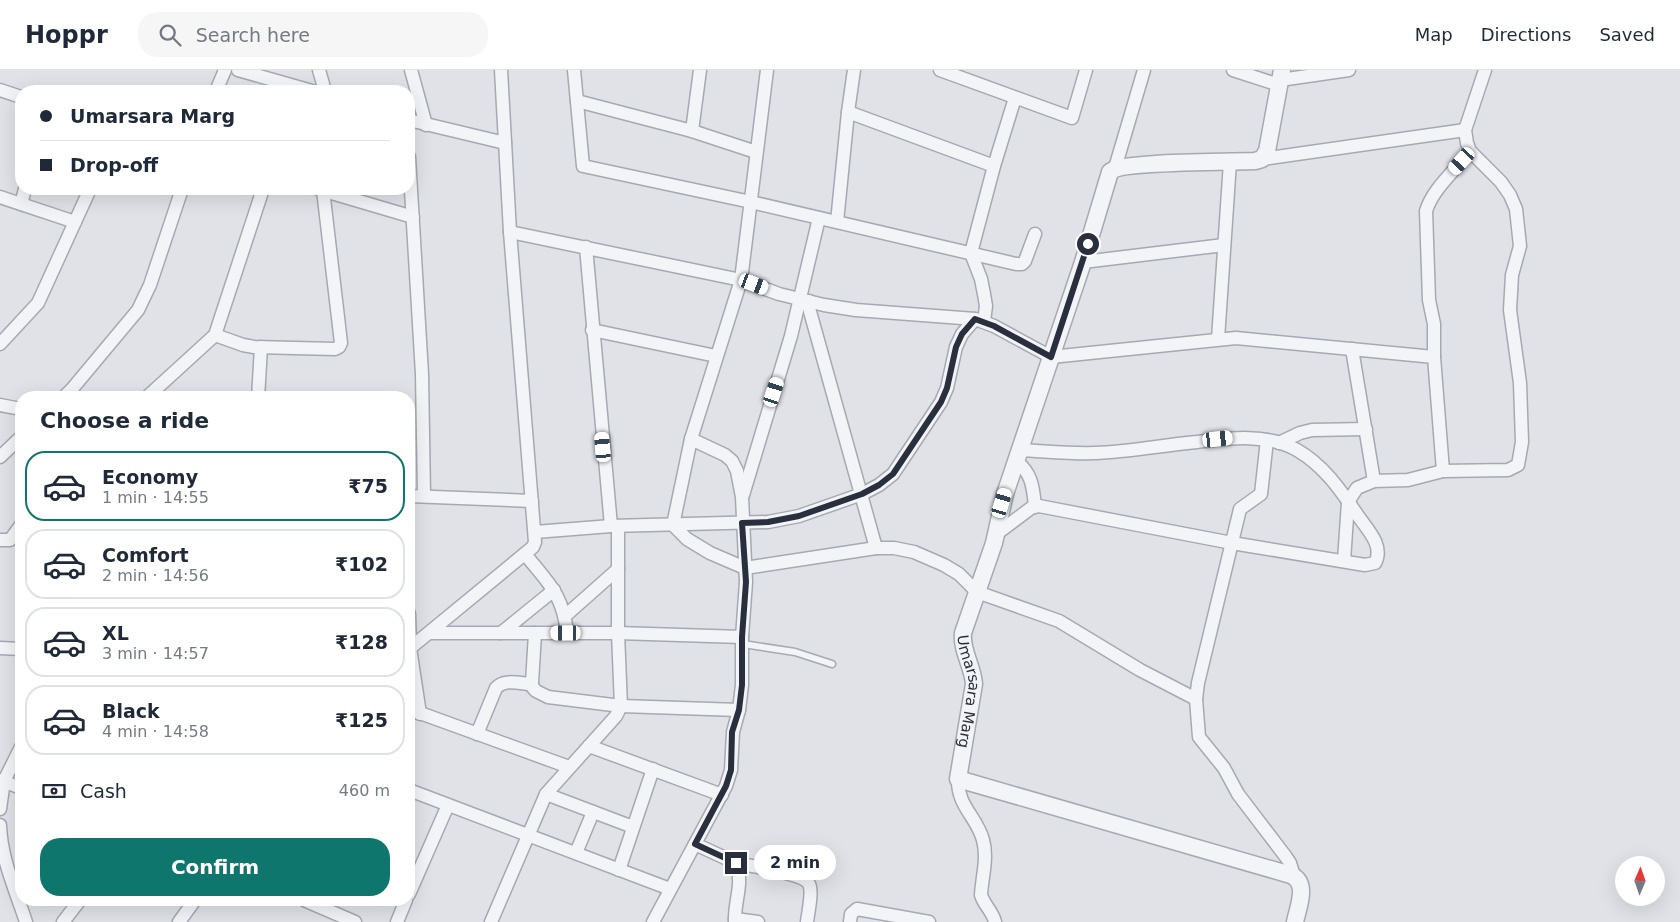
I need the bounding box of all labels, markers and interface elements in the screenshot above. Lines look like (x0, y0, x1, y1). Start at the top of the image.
search box (138, 12, 488, 57)
text: Hoppr (25, 21, 108, 49)
icon: search (156, 21, 184, 49)
text: Search here (196, 24, 310, 46)
text: Map (1415, 24, 1453, 45)
text: Directions (1481, 24, 1571, 45)
text: Saved (1599, 24, 1655, 45)
text: Umarsara Marg (70, 105, 235, 127)
car (1446, 145, 1477, 177)
text: Drop-off (70, 154, 158, 176)
route start (1077, 233, 1099, 255)
car (737, 272, 770, 296)
car (762, 375, 785, 409)
text: Choose a ride (40, 408, 209, 433)
car (1202, 430, 1233, 448)
car (594, 431, 611, 463)
icon: car (42, 464, 87, 509)
text: Economy (102, 466, 198, 488)
text: ₹75 (348, 475, 388, 497)
car (990, 486, 1013, 520)
text: 1 min · 14:55 (102, 488, 209, 507)
icon: car (42, 542, 87, 587)
text: Comfort (102, 544, 189, 566)
text: ₹102 (335, 553, 388, 575)
text: 2 min · 14:56 (102, 566, 209, 585)
icon: car (42, 620, 87, 665)
text: XL (102, 622, 129, 644)
car (551, 626, 581, 641)
text: ₹128 (335, 631, 388, 653)
street label: Umarsara Marg (953, 634, 983, 750)
text: 3 min · 14:57 (102, 644, 209, 663)
icon: car (42, 698, 87, 743)
text: Black (102, 700, 160, 722)
text: ₹125 (335, 709, 388, 731)
text: 4 min · 14:58 (102, 722, 209, 741)
icon: cash (40, 777, 68, 805)
text: Cash (80, 780, 127, 802)
text: 460 m (339, 781, 390, 800)
button: Confirm (40, 838, 390, 896)
callout: 2 min (754, 846, 836, 880)
route end (725, 852, 747, 874)
text: 2 min (770, 853, 820, 872)
north arrow (1615, 856, 1665, 906)
map controls (1615, 856, 1665, 906)

